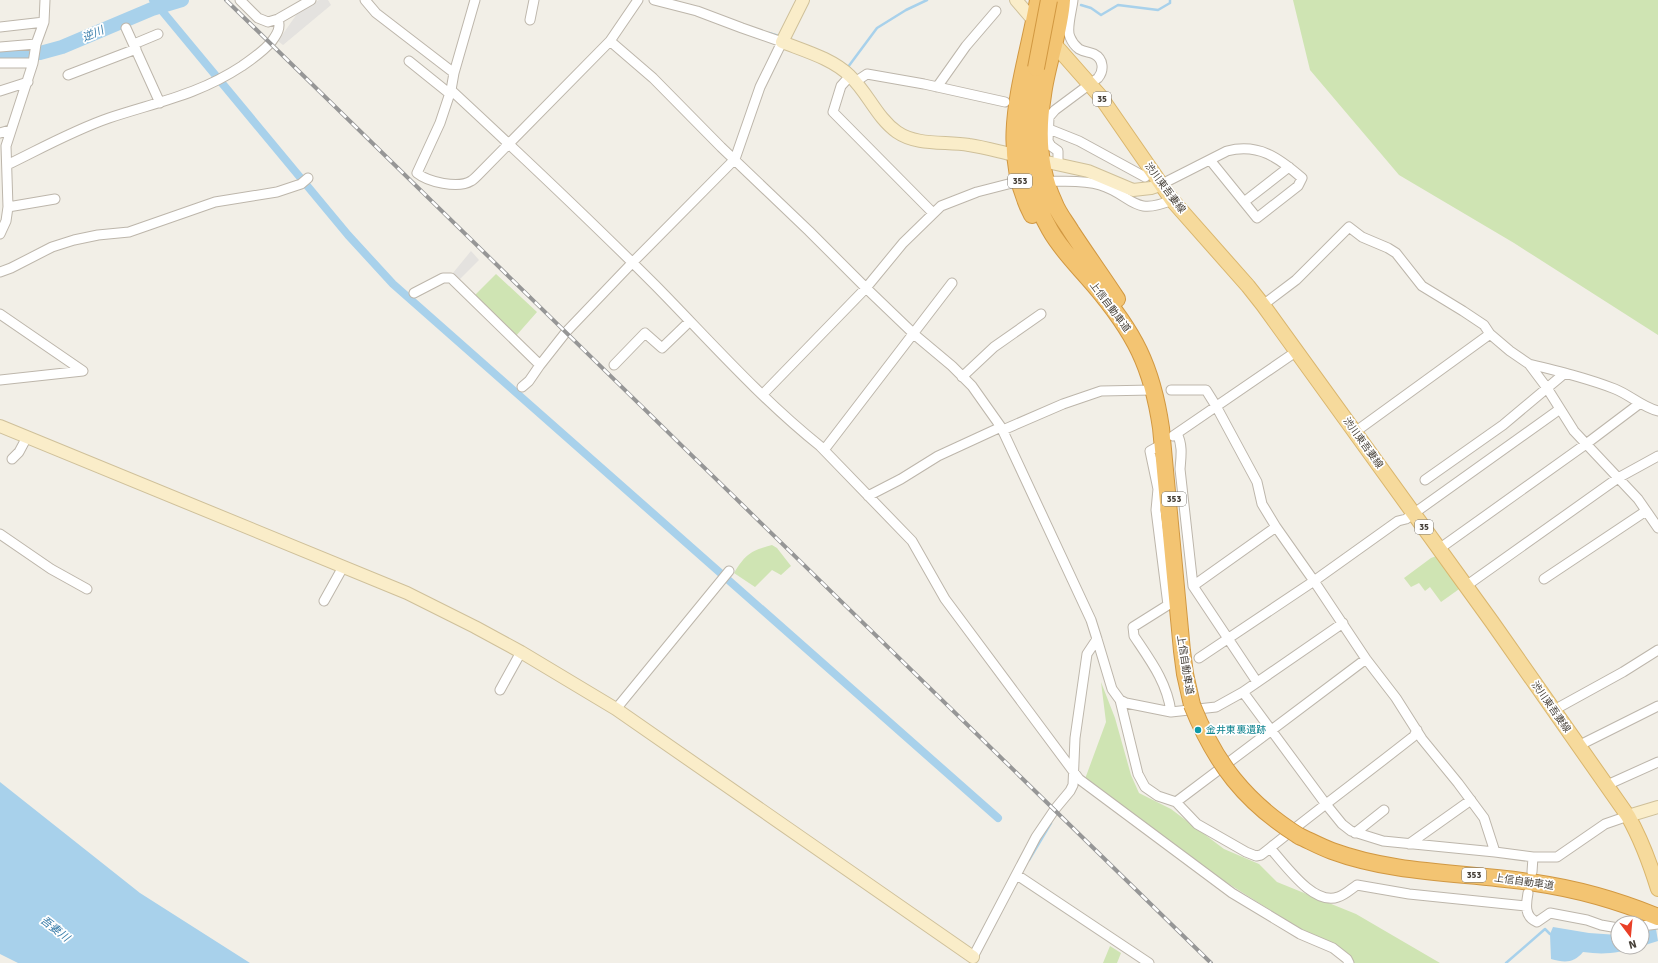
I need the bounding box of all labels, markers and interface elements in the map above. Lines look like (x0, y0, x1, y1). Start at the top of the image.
water label: 逆川 (80, 23, 107, 44)
road number: 35 (1093, 92, 1111, 106)
street label: 渋川東吾妻線 (1142, 160, 1188, 216)
road number: 353 (1008, 174, 1032, 188)
street label: 上信自動車道 (1087, 279, 1133, 335)
street label: 渋川東吾妻線 (1341, 415, 1385, 471)
road number: 353 (1162, 492, 1186, 506)
road number: 35 (1415, 520, 1433, 534)
street label: 上信自動車道 (1174, 634, 1196, 696)
street label: 渋川東吾妻線 (1529, 679, 1573, 735)
place label: 金井東裏遺跡 (1206, 724, 1266, 736)
marker: 金井東裏遺跡 (1193, 725, 1203, 735)
road number: 353 (1462, 868, 1486, 882)
street label: 上信自動車道 (1493, 872, 1555, 892)
water label: 吾妻川 (38, 914, 73, 945)
north arrow (1610, 915, 1650, 955)
text: N (1627, 937, 1638, 951)

